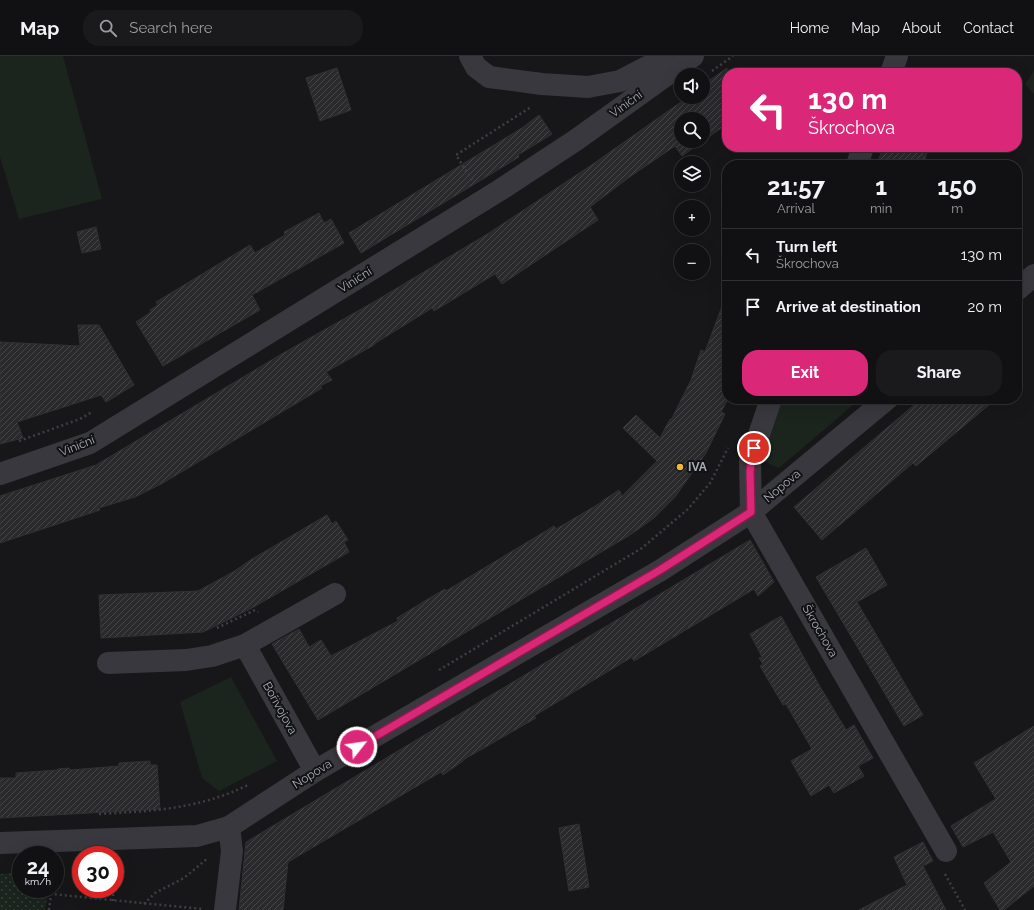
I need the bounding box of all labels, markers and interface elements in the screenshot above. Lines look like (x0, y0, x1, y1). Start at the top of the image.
search box (83, 10, 363, 46)
text: Map (20, 17, 59, 39)
icon: search (97, 17, 119, 39)
text: Search here (129, 19, 213, 37)
text: Home (790, 20, 829, 36)
text: Map (851, 20, 880, 36)
text: About (902, 20, 941, 36)
text: Contact (963, 20, 1014, 36)
map controls (674, 68, 710, 280)
button: sound (674, 68, 710, 104)
text: 130 m (808, 83, 887, 116)
icon: left (742, 84, 794, 136)
street label: Viniční (607, 87, 645, 120)
button: search (674, 112, 710, 148)
text: Škrochova (808, 117, 895, 138)
button: layers (674, 156, 710, 192)
text: 21:57 (767, 172, 825, 201)
text: 1 (875, 172, 887, 201)
text: 150 (937, 172, 977, 201)
button: + (674, 200, 710, 236)
text: Arrival (777, 201, 815, 216)
text: min (870, 201, 892, 216)
text: m (951, 201, 963, 216)
text: Turn left (776, 238, 837, 256)
button: − (674, 244, 710, 280)
icon: left (742, 244, 764, 266)
text: 130 m (961, 246, 1002, 264)
text: Škrochova (776, 256, 839, 271)
street label: Viniční (336, 264, 375, 296)
icon: arrive (742, 296, 764, 318)
text: Arrive at destination (776, 298, 921, 316)
text: 20 m (967, 298, 1002, 316)
button: Exit (742, 350, 868, 396)
button: Share (876, 350, 1002, 396)
pin (737, 431, 771, 465)
street label: Viniční (57, 433, 97, 459)
icon: arrive (743, 437, 765, 459)
place label: IVA (688, 460, 708, 474)
marker: IVA (675, 462, 685, 472)
street label: Nopova (761, 467, 803, 505)
street label: Škrochova (799, 602, 841, 660)
street label: Bořivojova (260, 679, 300, 737)
position arrow (336, 726, 378, 768)
street label: Nopova (290, 757, 334, 791)
speed limit sign: 30 (72, 846, 124, 898)
text: 24 (27, 855, 49, 879)
text: km/h (25, 876, 51, 887)

